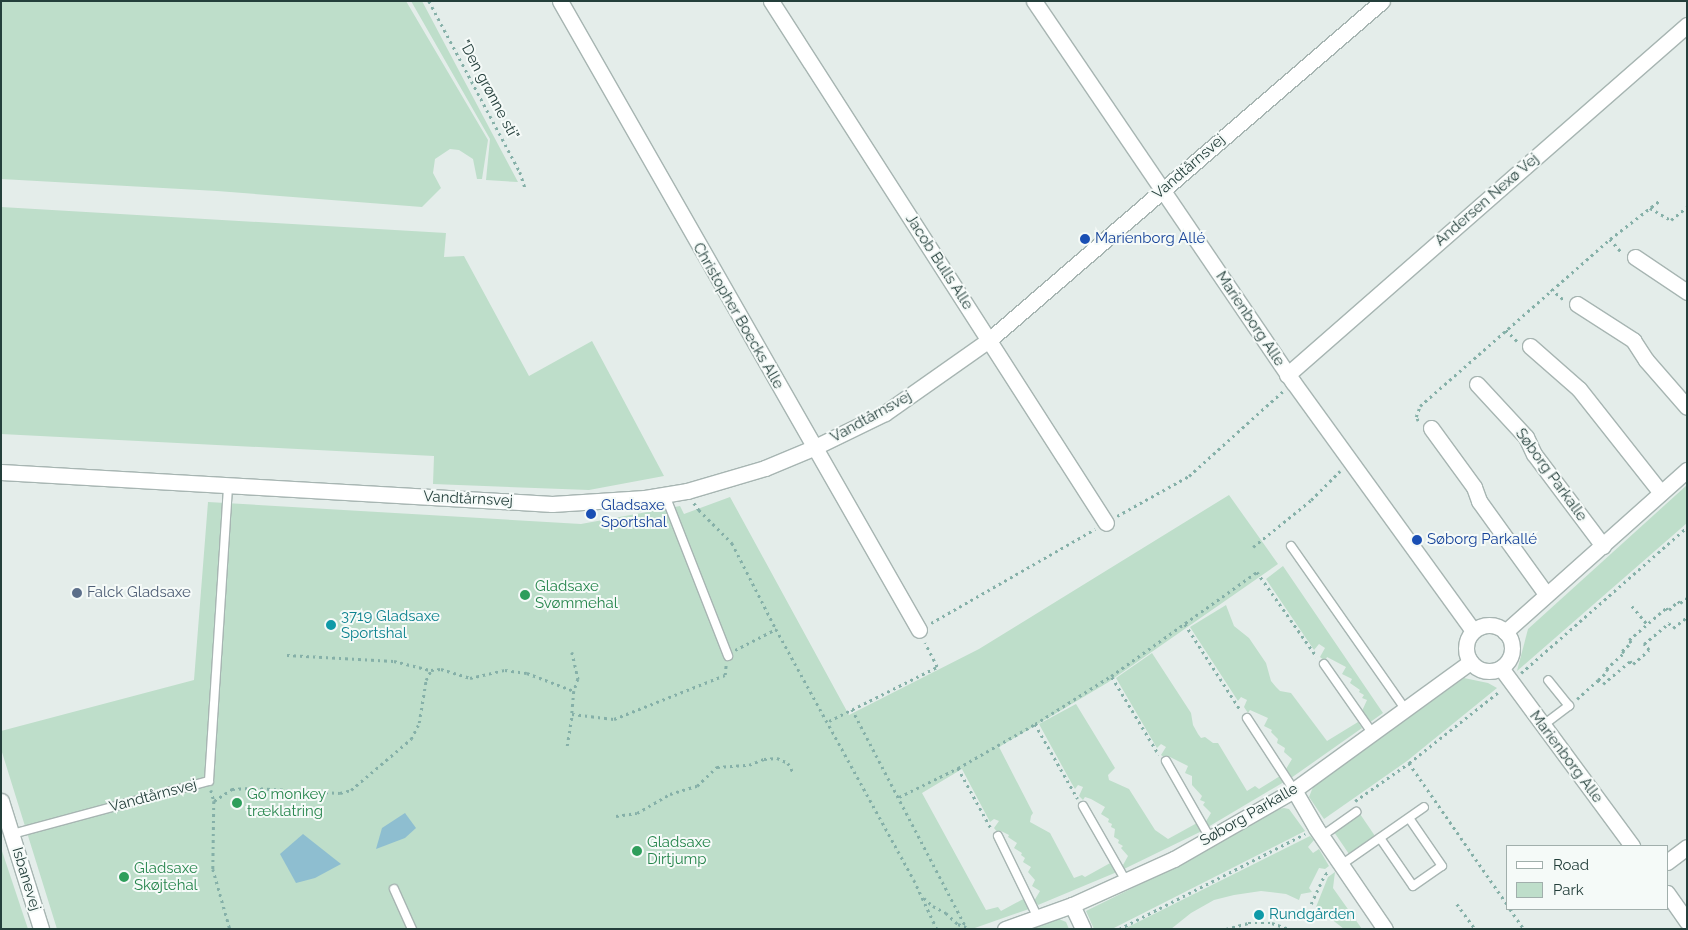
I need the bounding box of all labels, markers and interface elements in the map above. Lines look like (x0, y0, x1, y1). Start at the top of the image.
street label: "Den grønne sti" (455, 37, 523, 143)
street label: Vandtårnsvej (1149, 131, 1229, 203)
street label: Andersen Nexø Vej (1431, 150, 1543, 250)
street label: Jacob Bulls Alle (901, 211, 977, 313)
place label: Marienborg Allé (1095, 230, 1206, 248)
marker: Marienborg Allé (1079, 233, 1091, 245)
street label: Christopher Boecks Alle (689, 239, 787, 393)
street label: Marienborg Alle (1212, 268, 1288, 370)
street label: Vandtårnsvej (827, 387, 915, 447)
street label: Søborg Parkalle (1511, 425, 1591, 525)
street label: Vandtårnsvej (423, 488, 513, 510)
place label: Gladsaxe Sportshal (601, 496, 667, 531)
marker: Gladsaxe Sportshal (585, 508, 597, 520)
place label: Søborg Parkallé (1427, 531, 1537, 549)
marker: Søborg Parkallé (1411, 534, 1423, 546)
place label: Gladsaxe Svømmehal (535, 577, 618, 612)
place label: Falck Gladsaxe (87, 584, 191, 602)
marker: Falck Gladsaxe (71, 587, 83, 599)
marker: Gladsaxe Svømmehal (519, 589, 531, 601)
place label: 3719 Gladsaxe Sportshal (341, 607, 440, 642)
marker: 3719 Gladsaxe Sportshal (325, 619, 337, 631)
street label: Marienborg Alle (1525, 707, 1607, 807)
street label: Vandtårnsvej (107, 776, 199, 816)
street label: Søborg Parkalle (1197, 780, 1301, 850)
place label: Go monkey træklatring (247, 785, 326, 820)
marker: Go monkey træklatring (231, 797, 243, 809)
place label: Gladsaxe Dirtjump (647, 833, 711, 868)
street label: Isbanevej (8, 845, 44, 913)
marker: Gladsaxe Dirtjump (631, 845, 643, 857)
legend (1506, 845, 1668, 910)
text: Road (1553, 856, 1589, 874)
place label: Gladsaxe Skøjtehal (134, 859, 198, 894)
marker: Gladsaxe Skøjtehal (118, 871, 130, 883)
text: Park (1553, 881, 1584, 899)
place label: Rundgården (1269, 906, 1355, 924)
marker: Rundgården (1253, 909, 1265, 921)

